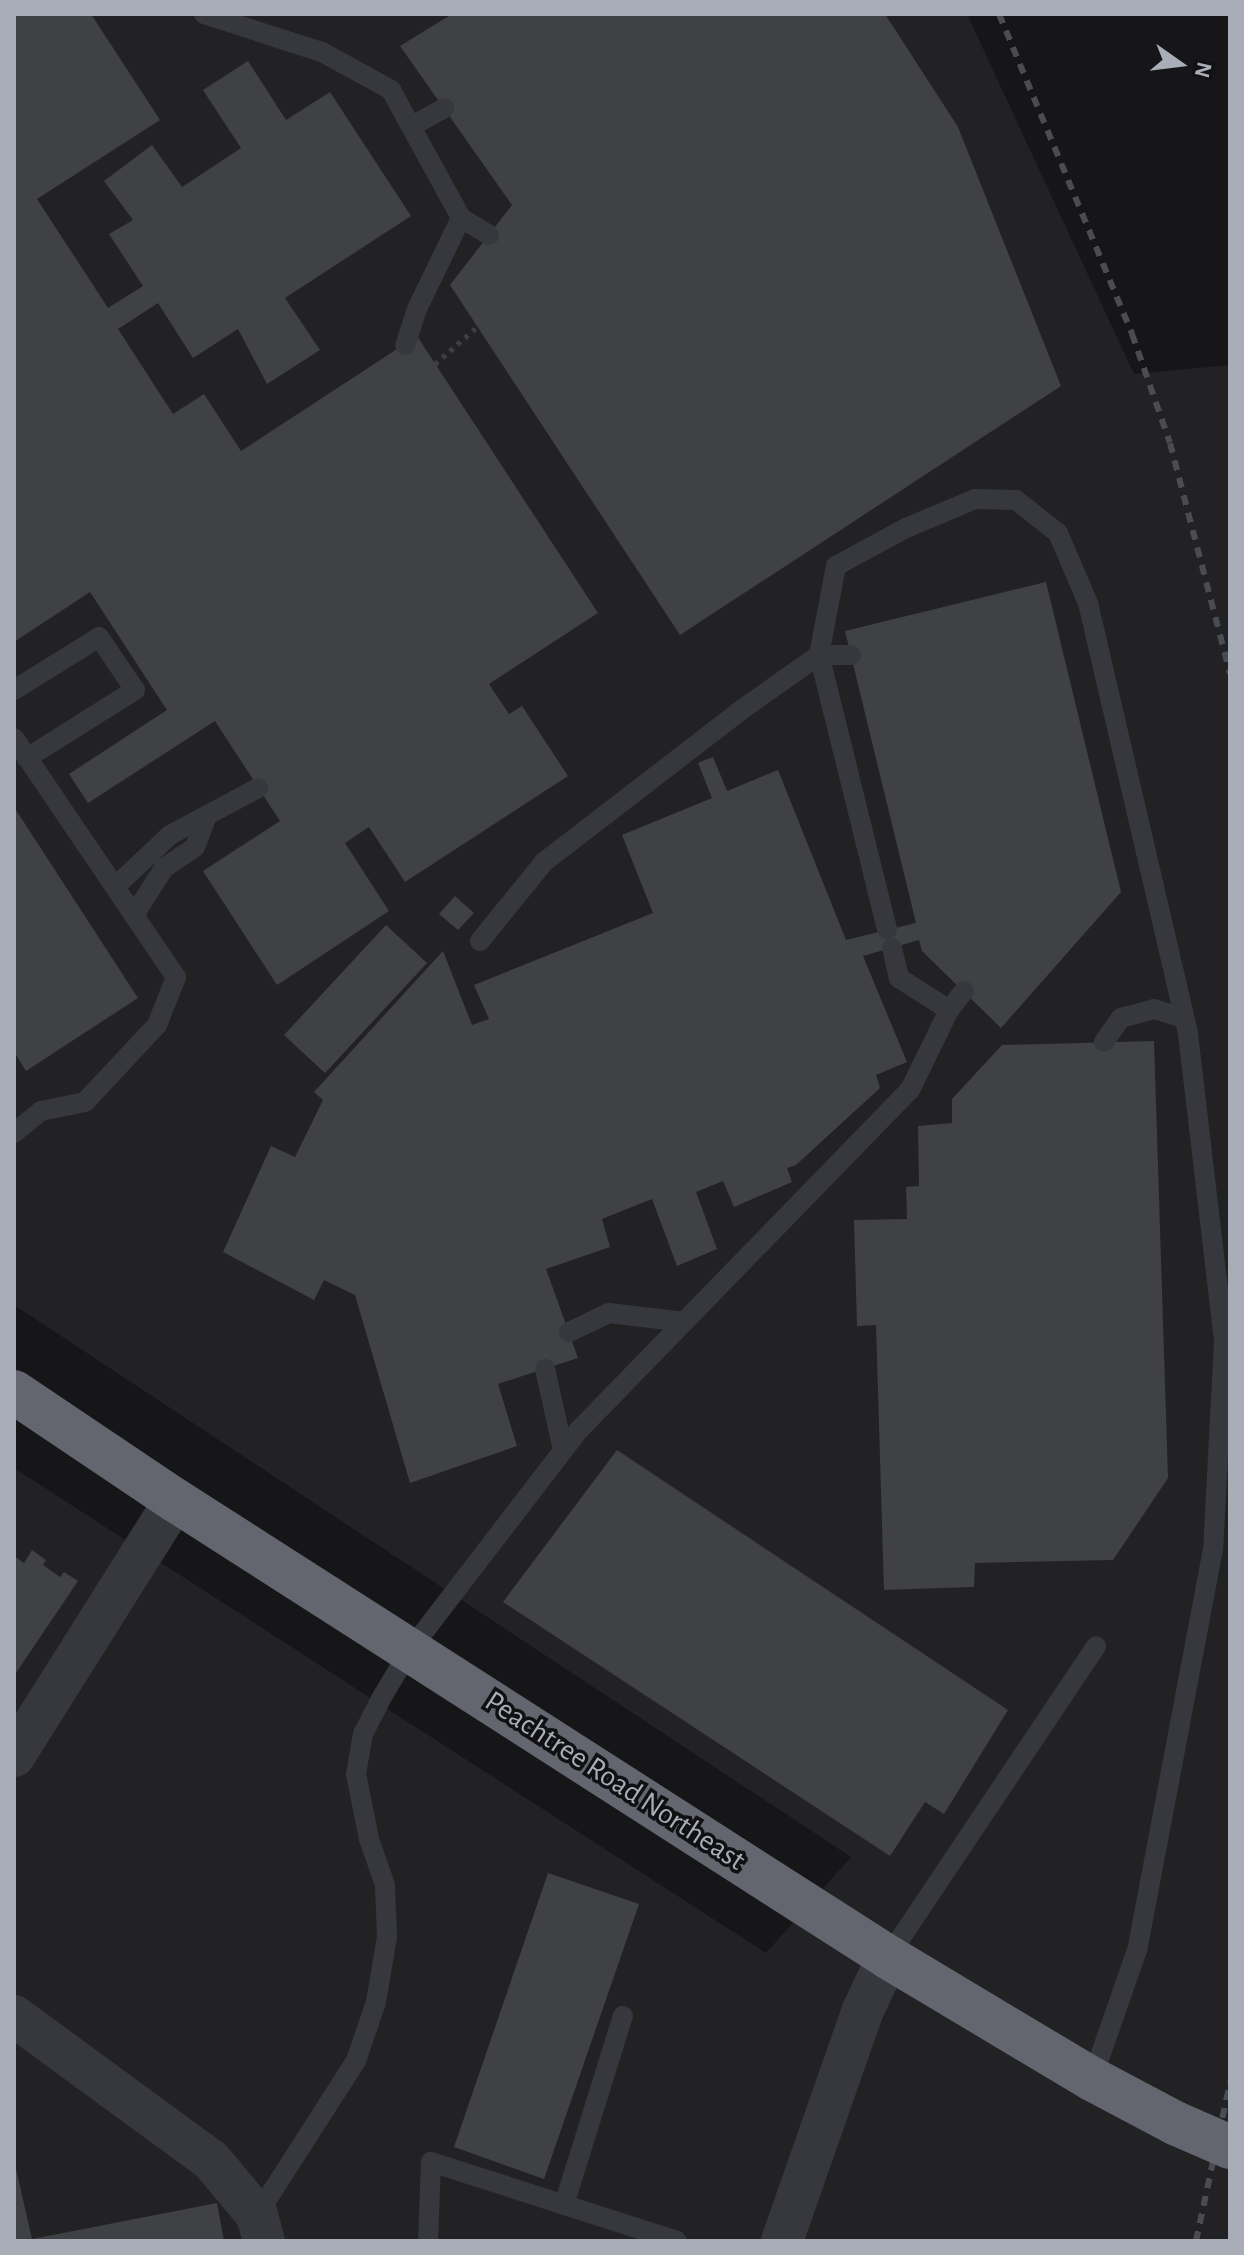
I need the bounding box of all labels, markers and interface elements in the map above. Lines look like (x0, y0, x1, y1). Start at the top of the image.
north arrow (1140, 24, 1220, 104)
text: N (1191, 60, 1216, 80)
street label: Peachtree Road Northeast (478, 1683, 752, 1879)

